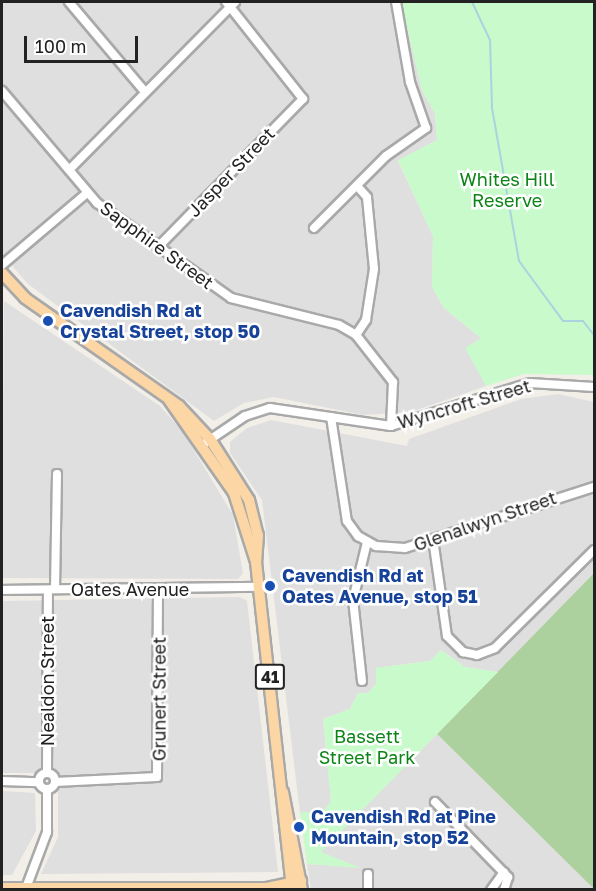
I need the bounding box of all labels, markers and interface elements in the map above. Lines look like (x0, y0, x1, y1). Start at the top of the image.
scale bar (27, 24, 141, 62)
text: 100 m (35, 35, 86, 57)
street label: Jasper Street (183, 123, 279, 221)
park label: Whites Hill Reserve (460, 169, 554, 212)
street label: Sapphire Street (96, 197, 218, 293)
place label: Cavendish Rd at Crystal Street, stop 50 (60, 300, 260, 342)
marker: Cavendish Rd at Crystal Street, stop 50 (41, 314, 55, 328)
street label: Wyncroft Street (395, 375, 533, 433)
street label: Glenalwyn Street (411, 486, 559, 556)
place label: Cavendish Rd at Oates Avenue, stop 51 (282, 565, 478, 608)
street label: Oates Avenue (71, 578, 189, 600)
marker: Cavendish Rd at Oates Avenue, stop 51 (263, 579, 277, 593)
street label: Nealdon Street (36, 616, 58, 746)
street label: Grunert Street (148, 637, 170, 761)
road number: 41 (254, 664, 286, 690)
park label: Bassett Street Park (319, 726, 415, 768)
place label: Cavendish Rd at Pine Mountain, stop 52 (311, 806, 496, 848)
marker: Cavendish Rd at Pine Mountain, stop 52 (292, 820, 306, 834)

